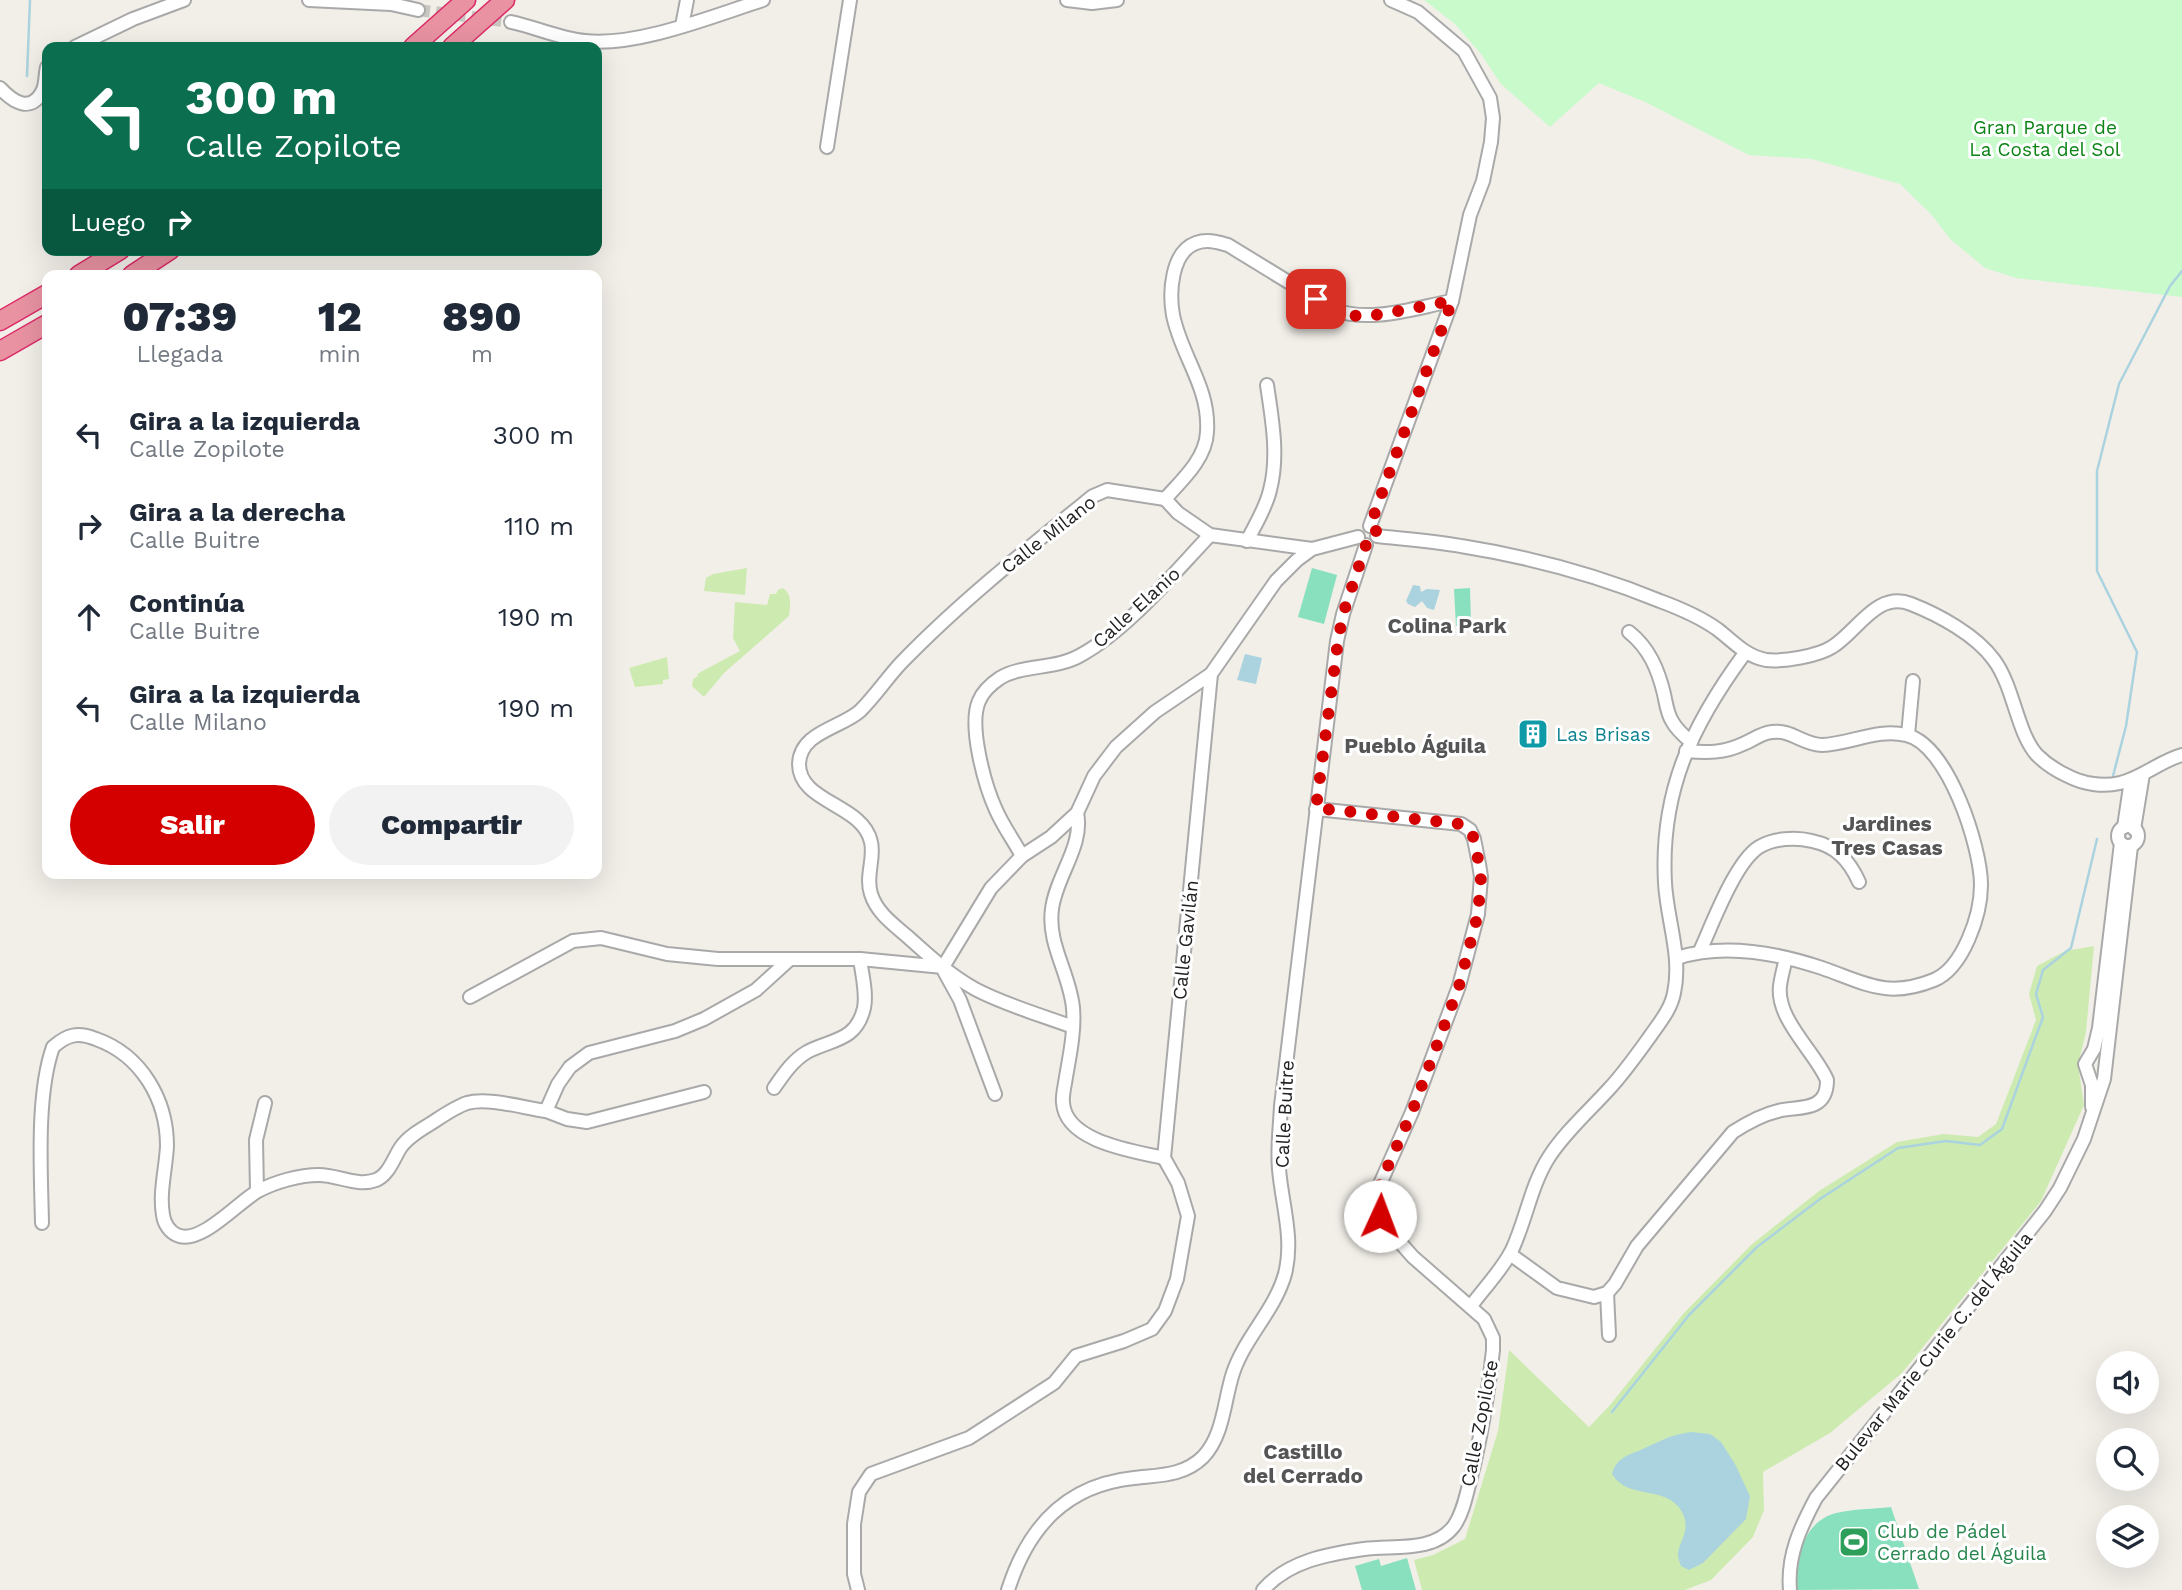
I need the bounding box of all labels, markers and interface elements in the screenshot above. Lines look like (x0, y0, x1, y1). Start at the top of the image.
text: 300 m (185, 68, 337, 126)
icon: left (70, 70, 161, 161)
park label: Gran Parque de La Costa del Sol (1969, 116, 2121, 161)
text: Calle Zopilote (185, 127, 402, 165)
icon: right (160, 203, 198, 241)
text: Luego (70, 207, 146, 237)
pin (1286, 269, 1346, 329)
icon: arrive (1297, 280, 1335, 318)
text: 07:39 (122, 292, 237, 341)
text: 12 (318, 292, 362, 341)
text: 890 (442, 292, 522, 341)
text: Llegada (136, 341, 223, 368)
text: min (319, 341, 361, 368)
text: m (471, 341, 493, 368)
text: Gira a la izquierda (129, 406, 360, 436)
icon: left (70, 416, 108, 454)
text: 300 m (493, 420, 574, 450)
text: Calle Zopilote (129, 436, 285, 463)
street label: Calle Milano (996, 490, 1100, 579)
text: Gira a la derecha (129, 497, 345, 527)
icon: right (70, 507, 108, 545)
text: 110 m (504, 511, 574, 541)
text: Calle Buitre (129, 527, 260, 554)
street label: Calle Elanio (1088, 562, 1185, 653)
text: Continúa (129, 588, 245, 618)
icon: ahead (70, 598, 108, 636)
text: 190 m (498, 602, 574, 632)
district label: Colina Park (1387, 613, 1507, 638)
text: Calle Buitre (129, 618, 260, 645)
text: Gira a la izquierda (129, 679, 360, 709)
icon: left (70, 689, 108, 727)
text: 190 m (498, 693, 574, 723)
text: Calle Milano (129, 709, 267, 736)
building icon: Las Brisas (1516, 717, 1550, 751)
place label: Las Brisas (1556, 723, 1651, 746)
district label: Pueblo Águila (1344, 733, 1487, 758)
button: Salir (70, 785, 315, 865)
button: Compartir (329, 785, 574, 865)
district label: Jardines Tres Casas (1831, 811, 1943, 860)
street label: Calle Gavilán (1168, 879, 1203, 1001)
street label: Calle Buitre (1270, 1059, 1299, 1169)
position arrow (1343, 1179, 1417, 1253)
street label: Bulevar Marie Curie C. del Águila (1830, 1227, 2037, 1476)
map controls (2096, 1351, 2159, 1568)
button: sound (2096, 1351, 2159, 1414)
street label: Calle Zopilote (1456, 1358, 1503, 1488)
button: search (2096, 1428, 2159, 1491)
district label: Castillo del Cerrado (1243, 1439, 1363, 1488)
button: layers (2096, 1505, 2159, 1568)
place label: Club de Pádel Cerrado del Águila (1877, 1520, 2047, 1565)
sports icon: Club de Pádel Cerrado del Águila (1837, 1525, 1871, 1559)

